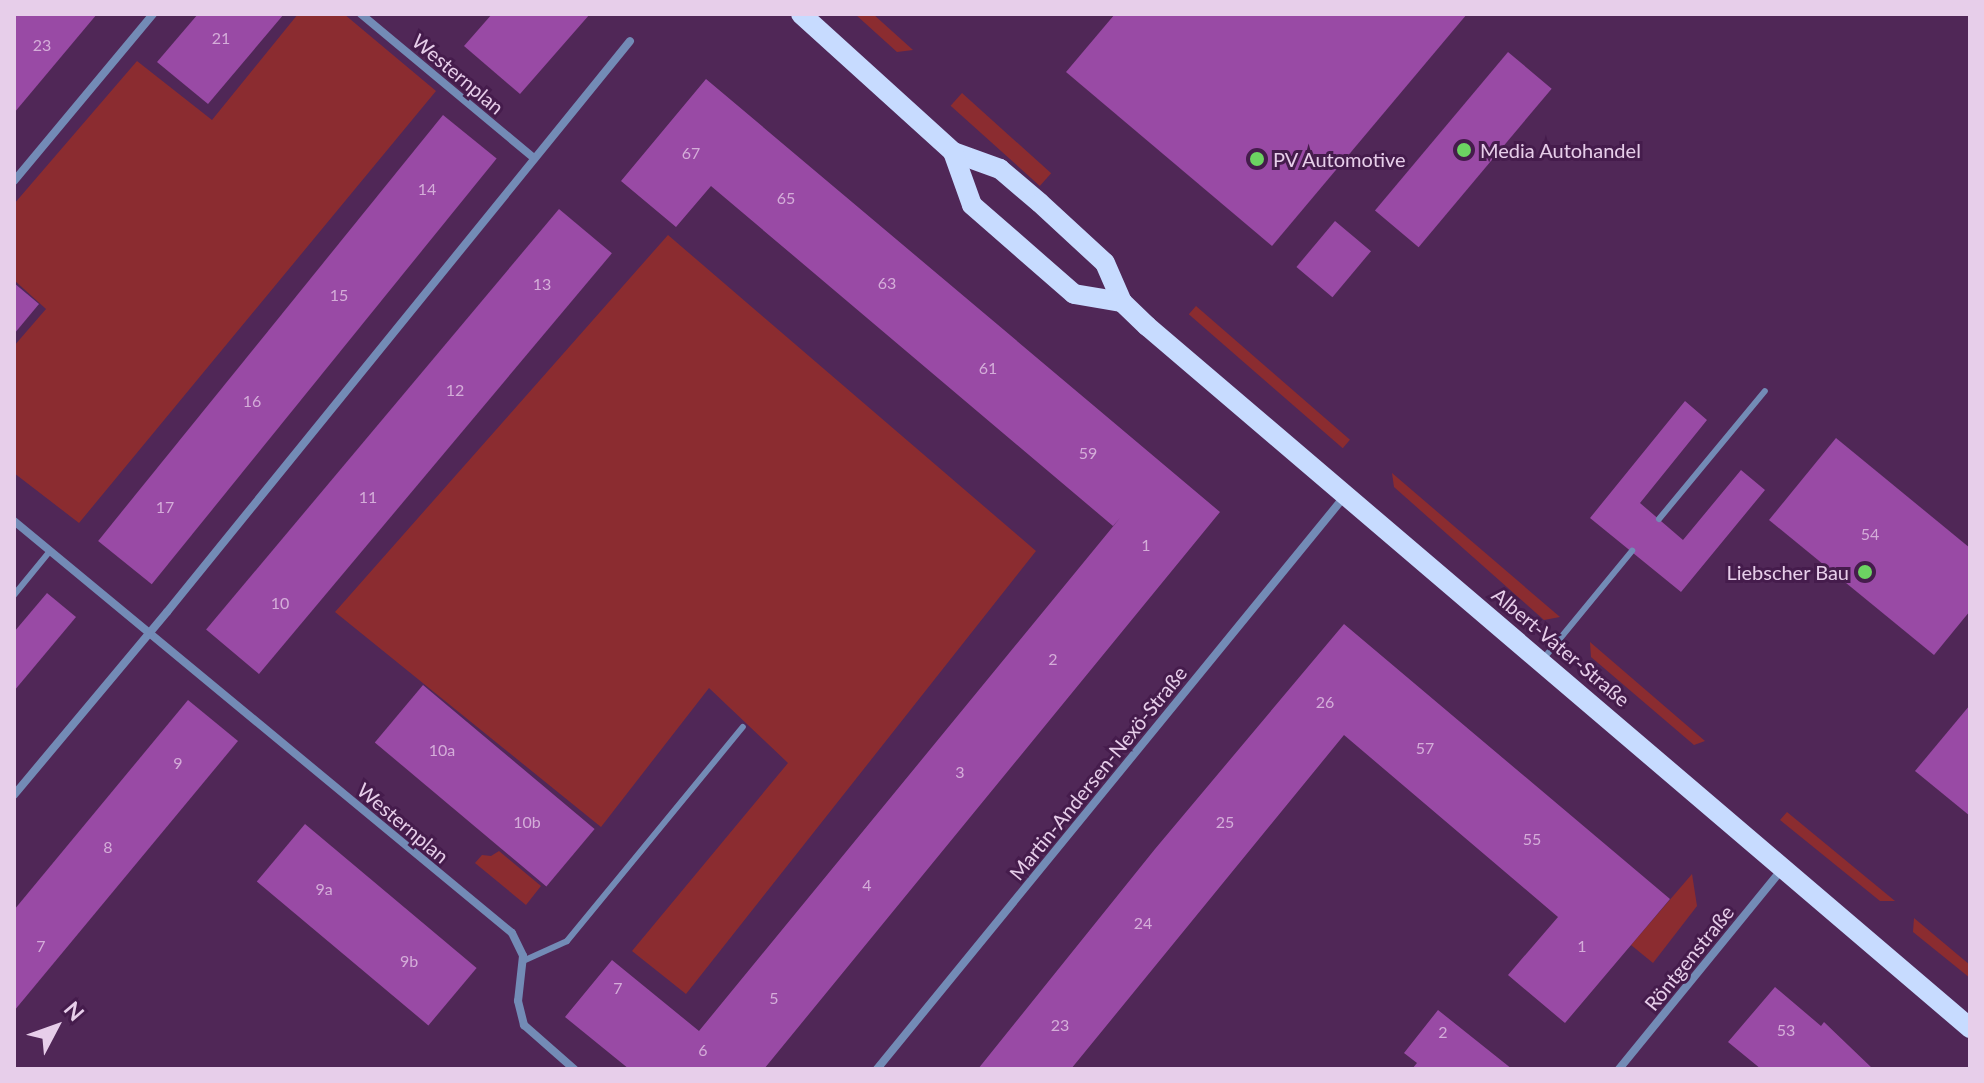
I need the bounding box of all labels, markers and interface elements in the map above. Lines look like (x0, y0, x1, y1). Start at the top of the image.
house number: 21 (212, 28, 230, 48)
street label: Westernplan (407, 29, 509, 119)
house number: 23 (33, 35, 51, 55)
place label: Media Autohandel (1480, 138, 1642, 162)
marker: Media Autohandel (1455, 141, 1473, 159)
house number: 67 (682, 143, 700, 163)
place label: PV Automotive (1273, 147, 1407, 171)
marker: PV Automotive (1248, 150, 1266, 168)
house number: 14 (418, 179, 436, 199)
house number: 65 (777, 188, 795, 208)
house number: 63 (878, 273, 896, 293)
house number: 13 (533, 274, 551, 294)
house number: 15 (330, 285, 348, 305)
house number: 61 (979, 358, 997, 378)
house number: 12 (446, 380, 464, 400)
house number: 16 (243, 391, 261, 411)
house number: 59 (1079, 443, 1097, 463)
house number: 11 (359, 487, 377, 507)
house number: 17 (156, 497, 174, 517)
house number: 54 (1861, 524, 1879, 544)
house number: 1 (1141, 535, 1151, 555)
place label: Liebscher Bau (1726, 560, 1849, 584)
marker: Liebscher Bau (1856, 563, 1874, 581)
street label: Albert-Vater-Straße (1487, 583, 1635, 711)
house number: 10 (271, 593, 289, 613)
house number: 2 (1048, 649, 1058, 669)
street label: Martin-Andersen-Nexö-Straße (1004, 661, 1192, 885)
house number: 26 (1316, 692, 1334, 712)
house number: 57 (1416, 738, 1434, 758)
house number: 10a (429, 740, 455, 760)
house number: 9 (173, 753, 183, 773)
house number: 3 (955, 762, 965, 782)
street label: Westernplan (352, 778, 454, 868)
house number: 10b (513, 812, 541, 832)
house number: 25 (1216, 812, 1234, 832)
house number: 55 (1523, 829, 1541, 849)
house number: 8 (103, 837, 113, 857)
house number: 4 (862, 875, 872, 895)
house number: 9a (315, 879, 333, 899)
street label: Röntgenstraße (1639, 901, 1739, 1015)
house number: 24 (1134, 913, 1152, 933)
house number: 7 (36, 936, 46, 956)
house number: 1 (1577, 936, 1587, 956)
house number: 9b (400, 951, 418, 971)
house number: 7 (613, 978, 623, 998)
north arrow (16, 987, 96, 1067)
house number: 5 (769, 988, 779, 1008)
text: N (59, 996, 90, 1026)
house number: 23 (1051, 1015, 1069, 1035)
house number: 53 (1777, 1020, 1795, 1040)
house number: 2 (1438, 1022, 1448, 1042)
house number: 6 (698, 1040, 708, 1060)

